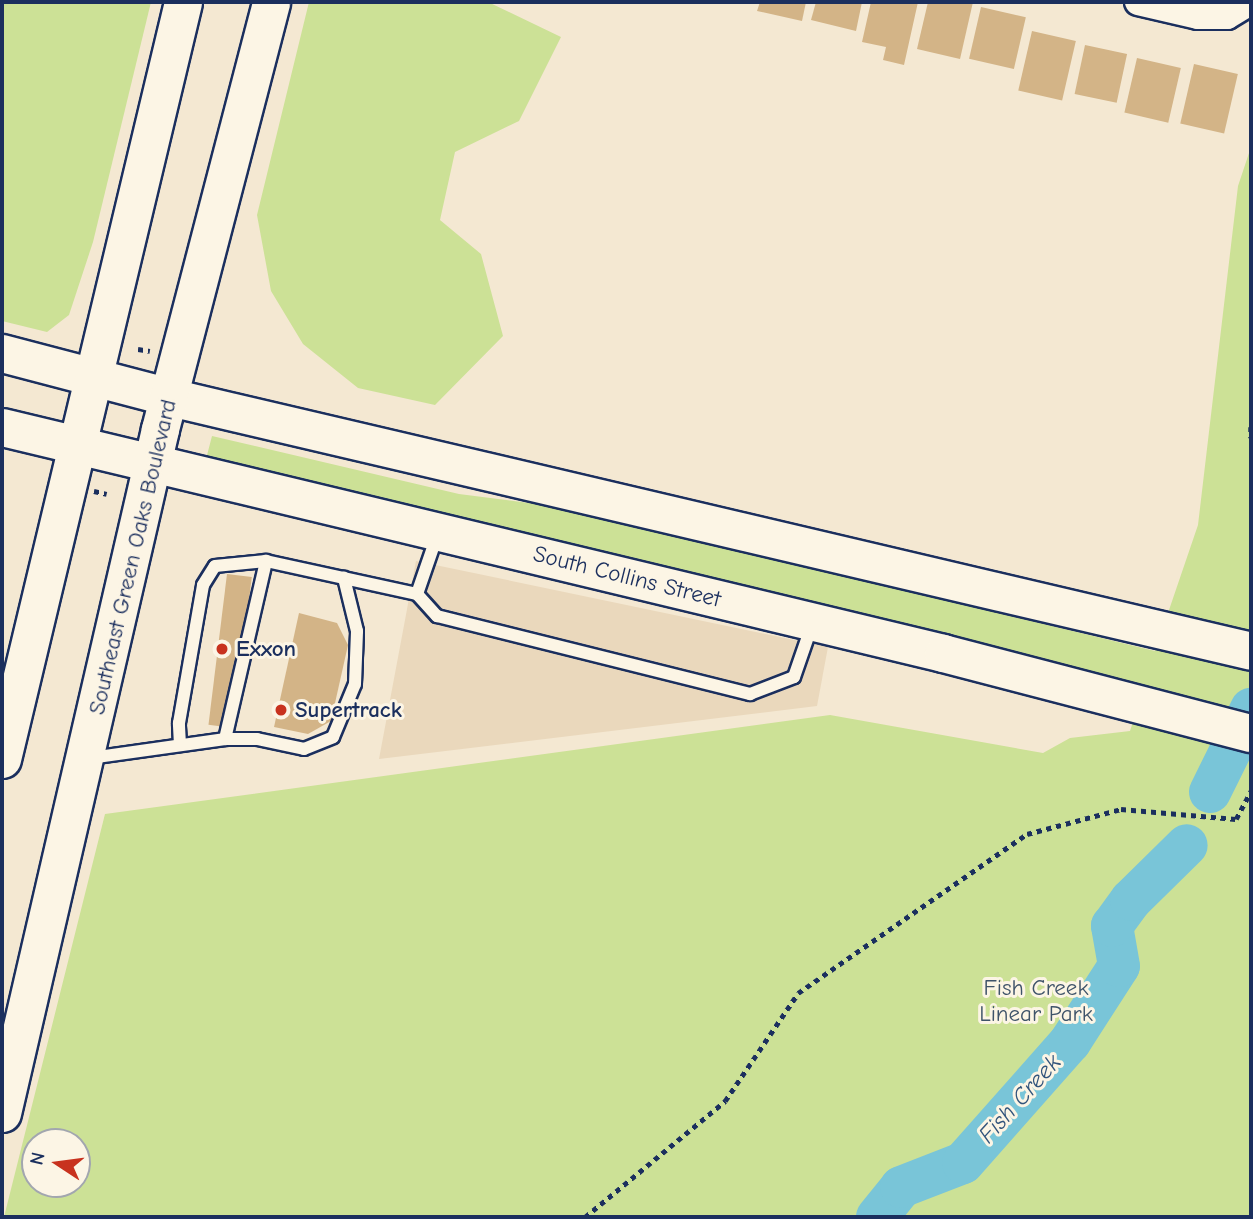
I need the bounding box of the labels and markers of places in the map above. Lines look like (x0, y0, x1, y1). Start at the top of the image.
place label: Exxon (236, 635, 296, 663)
marker: Exxon (214, 641, 230, 657)
place label: Supertrack (295, 696, 402, 724)
marker: Supertrack (273, 702, 289, 718)

